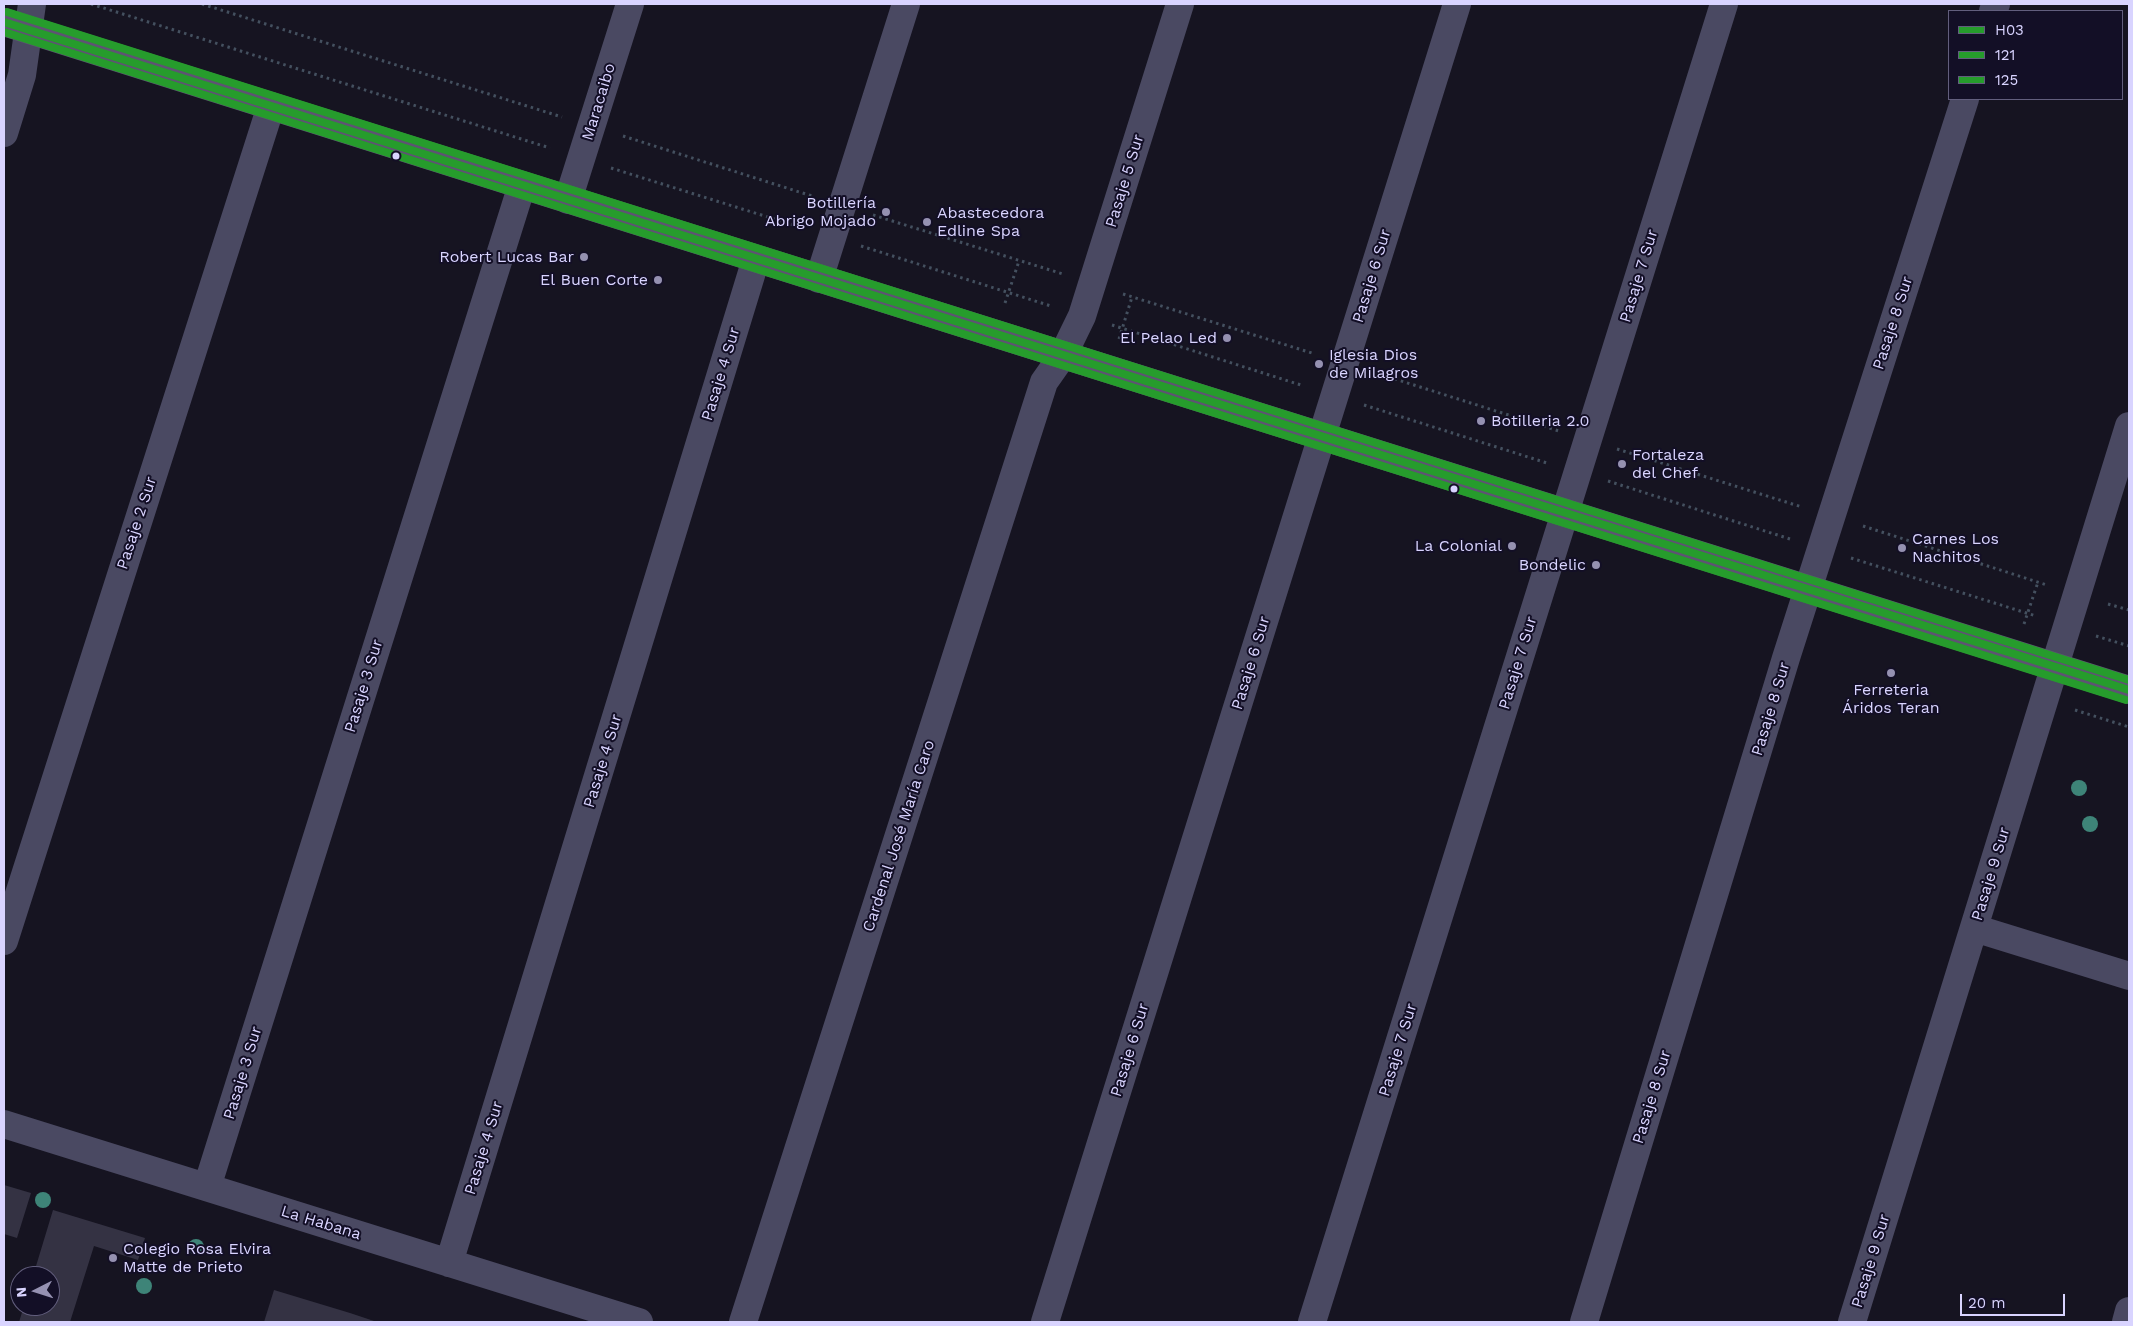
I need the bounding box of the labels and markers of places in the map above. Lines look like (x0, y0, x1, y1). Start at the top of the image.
unlabelled marker (391, 151, 401, 161)
place label: Botillería Abrigo Mojado (765, 193, 876, 231)
place label: Abastecedora Edline Spa (937, 203, 1044, 241)
marker: Botillería Abrigo Mojado (880, 206, 892, 218)
marker: Abastecedora Edline Spa (921, 216, 933, 228)
place label: Robert Lucas Bar (439, 247, 574, 267)
marker: Robert Lucas Bar (578, 251, 590, 263)
place label: El Buen Corte (540, 270, 648, 290)
marker: El Buen Corte (652, 274, 664, 286)
place label: El Pelao Led (1120, 328, 1217, 348)
marker: El Pelao Led (1221, 332, 1233, 344)
place label: Iglesia Dios de Milagros (1329, 345, 1418, 383)
marker: Iglesia Dios de Milagros (1313, 358, 1325, 370)
place label: Botilleria 2.0 (1491, 411, 1589, 431)
marker: Botilleria 2.0 (1475, 415, 1487, 427)
place label: Fortaleza del Chef (1632, 445, 1704, 483)
marker: Fortaleza del Chef (1616, 458, 1628, 470)
unlabelled marker (1449, 484, 1459, 494)
place label: Carnes Los Nachitos (1912, 529, 1999, 567)
place label: La Colonial (1415, 536, 1502, 556)
marker: La Colonial (1506, 540, 1518, 552)
marker: Carnes Los Nachitos (1896, 542, 1908, 554)
place label: Bondelic (1519, 555, 1586, 575)
marker: Bondelic (1590, 559, 1602, 571)
marker: Ferreteria Áridos Teran (1885, 667, 1897, 679)
place label: Ferreteria Áridos Teran (1842, 680, 1940, 718)
place label: Colegio Rosa Elvira Matte de Prieto (123, 1239, 271, 1277)
marker: Colegio Rosa Elvira Matte de Prieto (107, 1252, 119, 1264)

